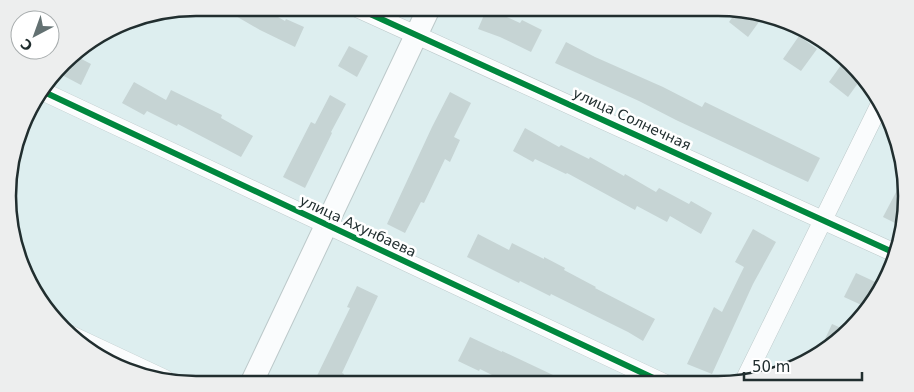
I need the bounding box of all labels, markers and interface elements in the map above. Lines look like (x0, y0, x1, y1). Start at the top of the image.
north arrow (10, 10, 60, 60)
text: С (17, 35, 36, 54)
street label: улица Солнечная (570, 85, 694, 153)
street label: улица Ахунбаева (297, 192, 419, 260)
scale bar (744, 350, 862, 382)
text: 50 m (752, 358, 790, 376)

